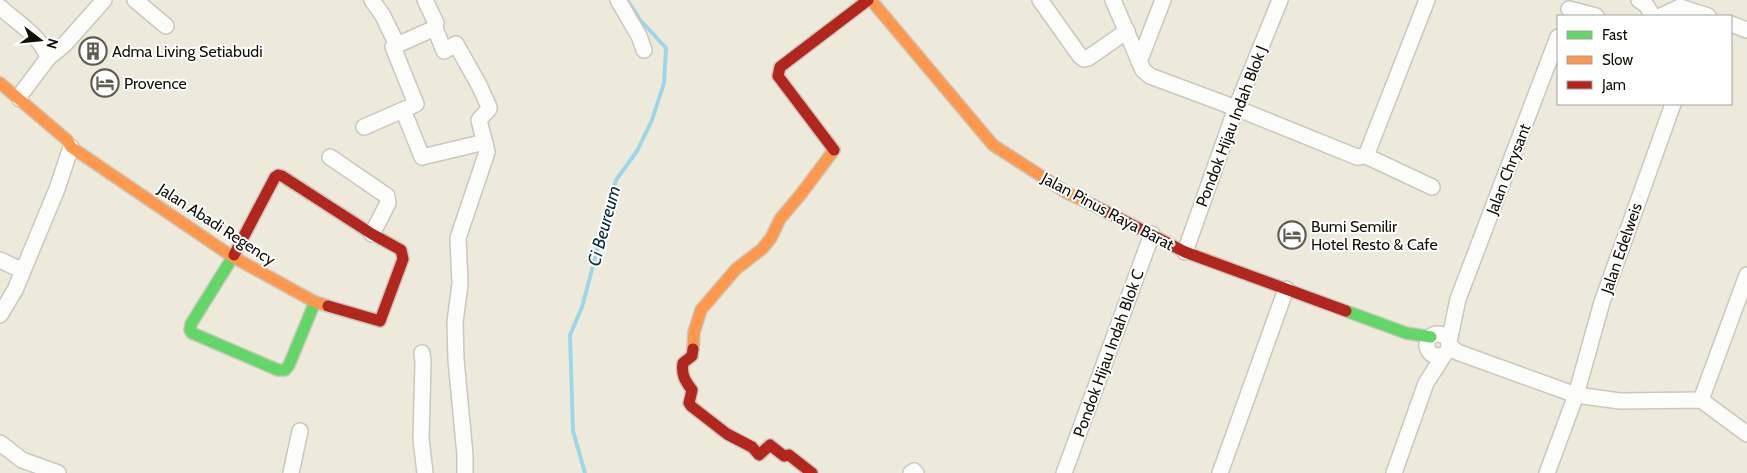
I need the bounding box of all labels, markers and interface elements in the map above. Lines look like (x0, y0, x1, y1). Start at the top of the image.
north arrow (15, 15, 65, 65)
legend (1557, 15, 1732, 105)
text: Fast (1602, 26, 1627, 44)
text: N (42, 36, 63, 51)
building icon: Adma Living Setiabudi (78, 36, 108, 66)
place label: Adma Living Setiabudi (112, 42, 263, 61)
street label: Pondok Hijau Indah Blok J (1192, 43, 1271, 210)
text: Slow (1602, 51, 1633, 69)
hotel icon: Provence (90, 68, 120, 98)
place label: Provence (124, 74, 187, 93)
text: Jam (1601, 76, 1626, 94)
street label: Jalan Chrysant (1482, 121, 1535, 218)
street label: Jalan Pinus Raya Barat (1038, 168, 1178, 255)
street label: Jalan Abadi Regency (154, 179, 279, 269)
water label: Ci Beureum (583, 183, 625, 269)
street label: Jalan Edelweis (1597, 200, 1646, 297)
place label: Bumi Semilir Hotel Resto & Cafe (1311, 217, 1438, 254)
hotel icon: Bumi Semilir Hotel Resto & Cafe (1277, 220, 1307, 250)
street label: Pondok Hijau Indah Blok C (1069, 267, 1148, 440)

